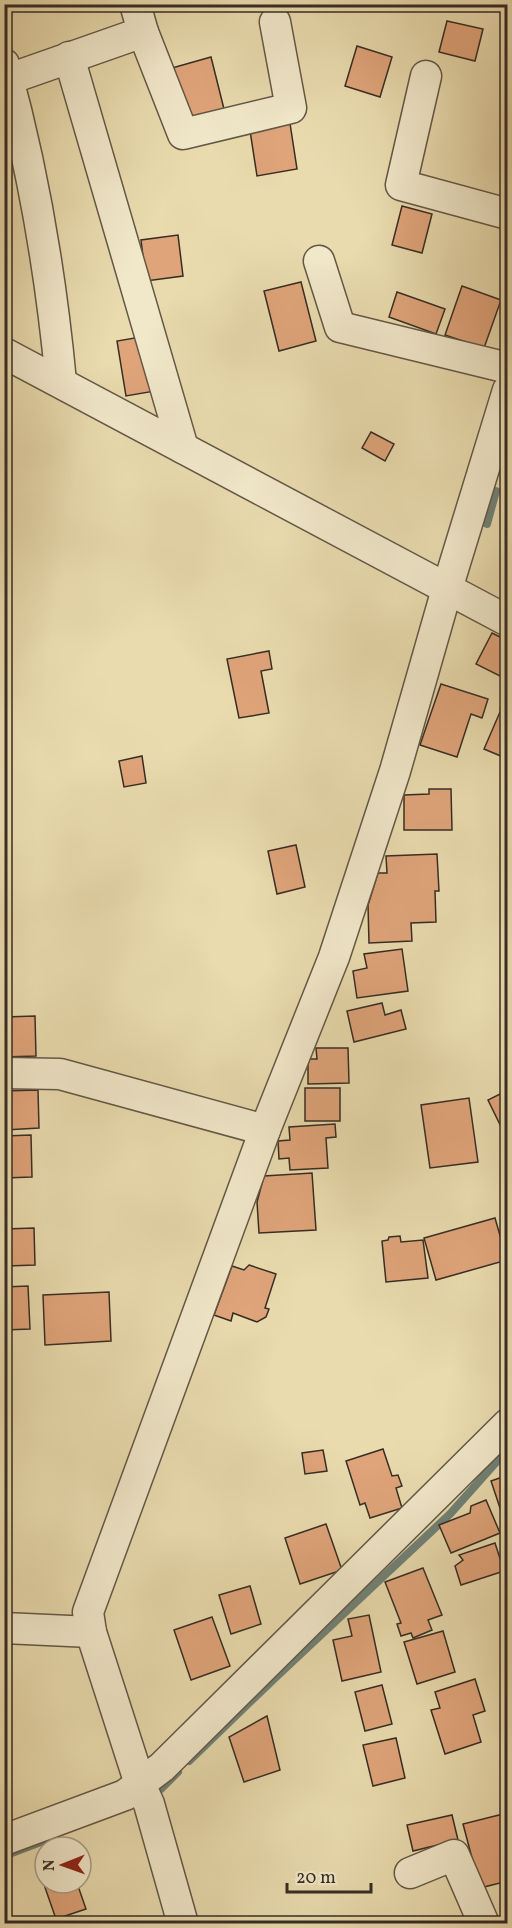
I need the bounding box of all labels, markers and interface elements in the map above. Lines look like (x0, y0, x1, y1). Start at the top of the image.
north arrow (33, 1835, 93, 1895)
scale bar (287, 1856, 371, 1894)
text: N (39, 1859, 61, 1871)
text: 20 m (296, 1866, 336, 1891)

